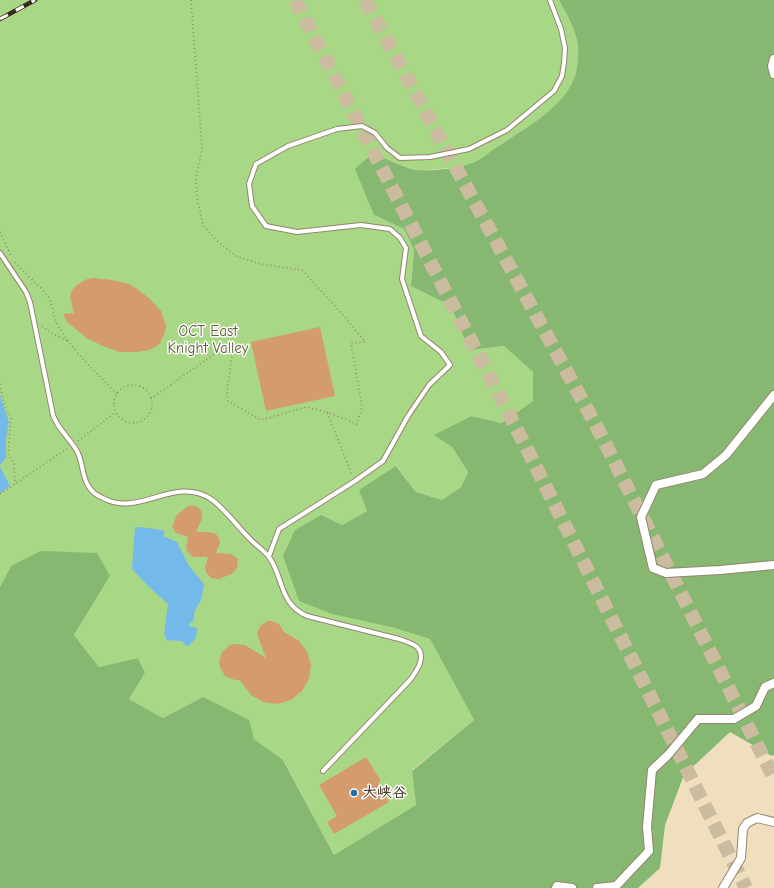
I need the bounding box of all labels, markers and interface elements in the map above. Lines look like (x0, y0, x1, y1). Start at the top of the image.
park label: OCT East Knight Valley (167, 323, 249, 358)
place label: 大峡谷 (362, 784, 407, 802)
marker: 大峡谷 (349, 788, 359, 798)

